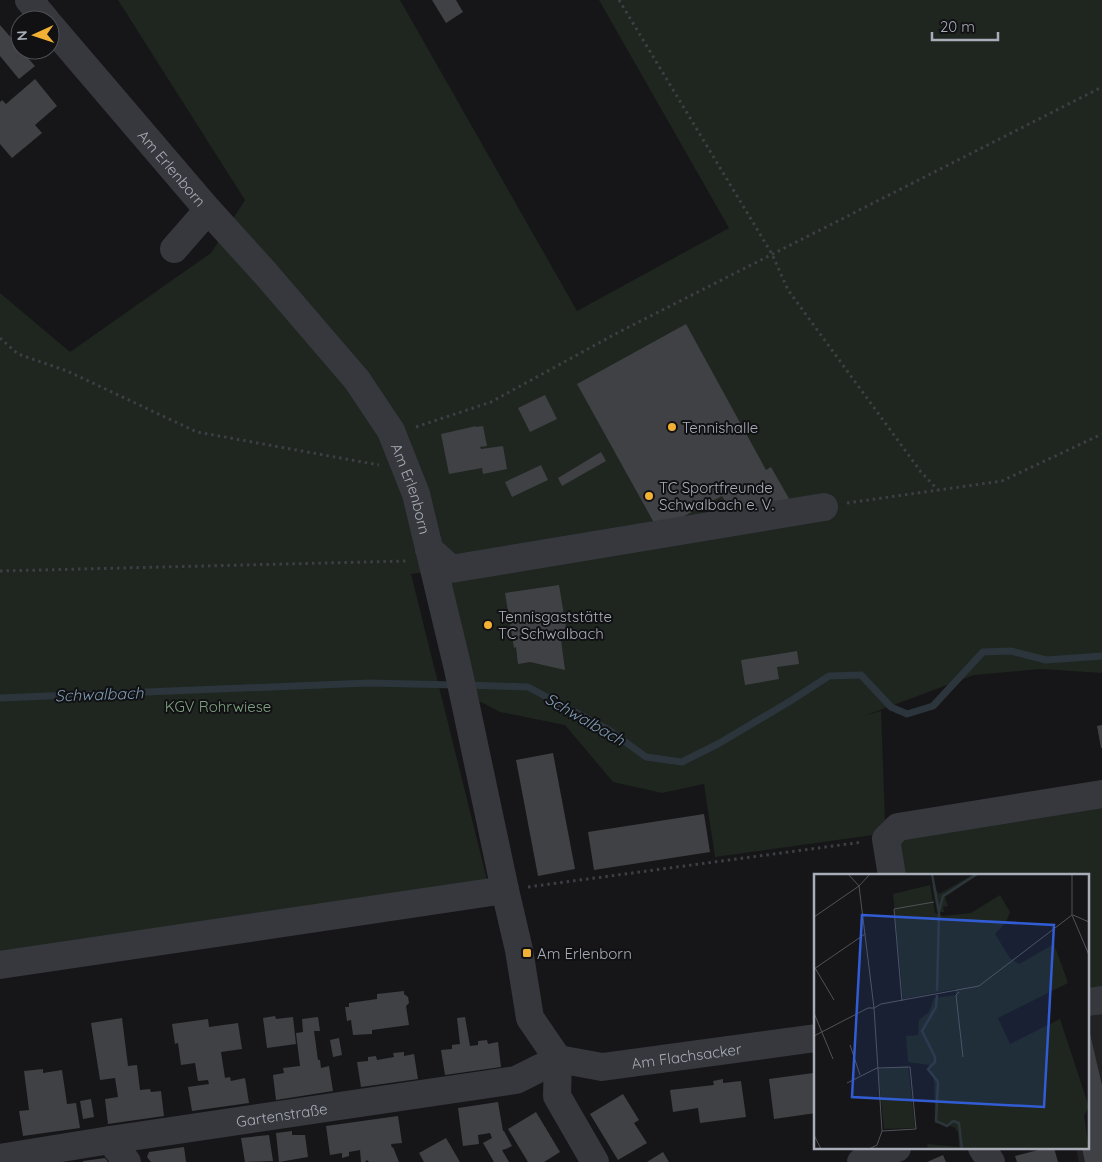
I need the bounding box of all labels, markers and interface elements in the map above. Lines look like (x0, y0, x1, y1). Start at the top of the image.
north arrow (10, 10, 60, 60)
scale bar (932, 10, 998, 42)
text: 20 m (940, 17, 975, 36)
text: N (13, 30, 31, 41)
street label: Am Erlenborn (134, 126, 210, 210)
place label: Tennishalle (682, 418, 758, 437)
marker: Tennishalle (666, 421, 678, 433)
street label: Am Erlenborn (387, 440, 435, 536)
place label: TC Sportfreunde Schwalbach e. V. (659, 478, 774, 514)
marker: TC Sportfreunde Schwalbach e. V. (643, 490, 655, 502)
place label: Tennisgaststätte TC Schwalbach (498, 607, 612, 643)
marker: Tennisgaststätte TC Schwalbach (482, 619, 494, 631)
water label: Schwalbach (54, 682, 145, 706)
water label: Schwalbach (542, 688, 629, 750)
park label: KGV Rohrwiese (165, 697, 271, 716)
inset map (814, 874, 1090, 1150)
place label: Am Erlenborn (537, 944, 632, 963)
marker: Am Erlenborn (521, 947, 533, 959)
street label: Am Flachsacker (630, 1039, 743, 1072)
street label: Gartenstraße (235, 1098, 329, 1131)

